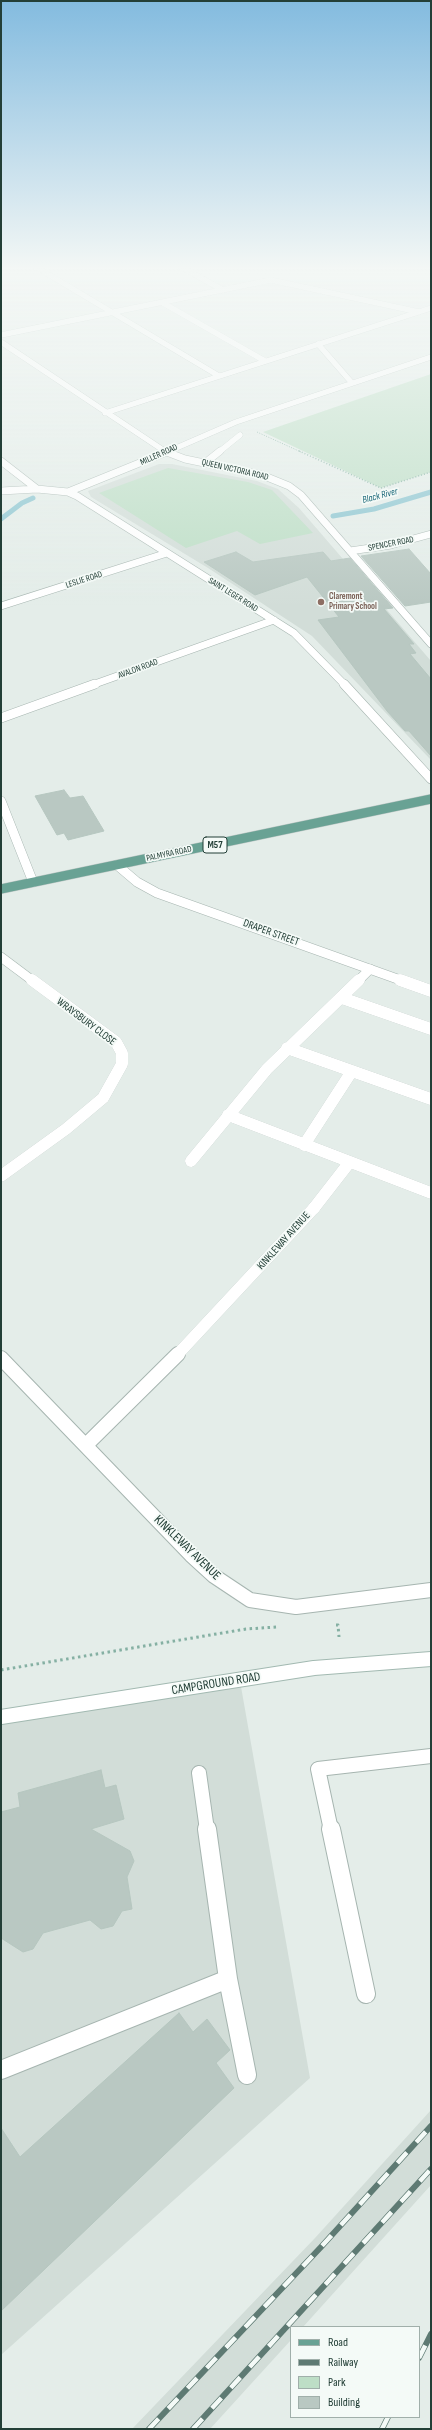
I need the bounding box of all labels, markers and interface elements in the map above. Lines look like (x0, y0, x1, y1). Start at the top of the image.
street label: MILLER ROAD (139, 442, 179, 468)
street label: QUEEN VICTORIA ROAD (200, 457, 270, 483)
water label: Black River (361, 486, 399, 506)
street label: SPENCER ROAD (367, 534, 415, 554)
street label: LESLIE ROAD (64, 569, 104, 591)
street label: SAINT LEGER ROAD (206, 575, 260, 615)
place label: Claremont Primary School (329, 592, 377, 613)
marker: Claremont Primary School (316, 597, 326, 607)
street label: AVALON ROAD (117, 657, 159, 681)
road number: M57 (203, 837, 227, 853)
street label: PALMYRA ROAD (145, 844, 193, 864)
street label: DRAPER STREET (241, 917, 301, 949)
street label: WRAYSBURY CLOSE (54, 995, 118, 1049)
street label: KINKLEWAY AVENUE (255, 1209, 313, 1273)
street label: KINKLEWAY AVENUE (150, 1512, 224, 1584)
street label: CAMPGROUND ROAD (170, 1669, 262, 1699)
legend (290, 2326, 420, 2418)
text: Road (328, 2335, 348, 2350)
text: Railway (328, 2355, 358, 2370)
text: Park (328, 2375, 346, 2390)
text: Building (328, 2395, 360, 2410)

